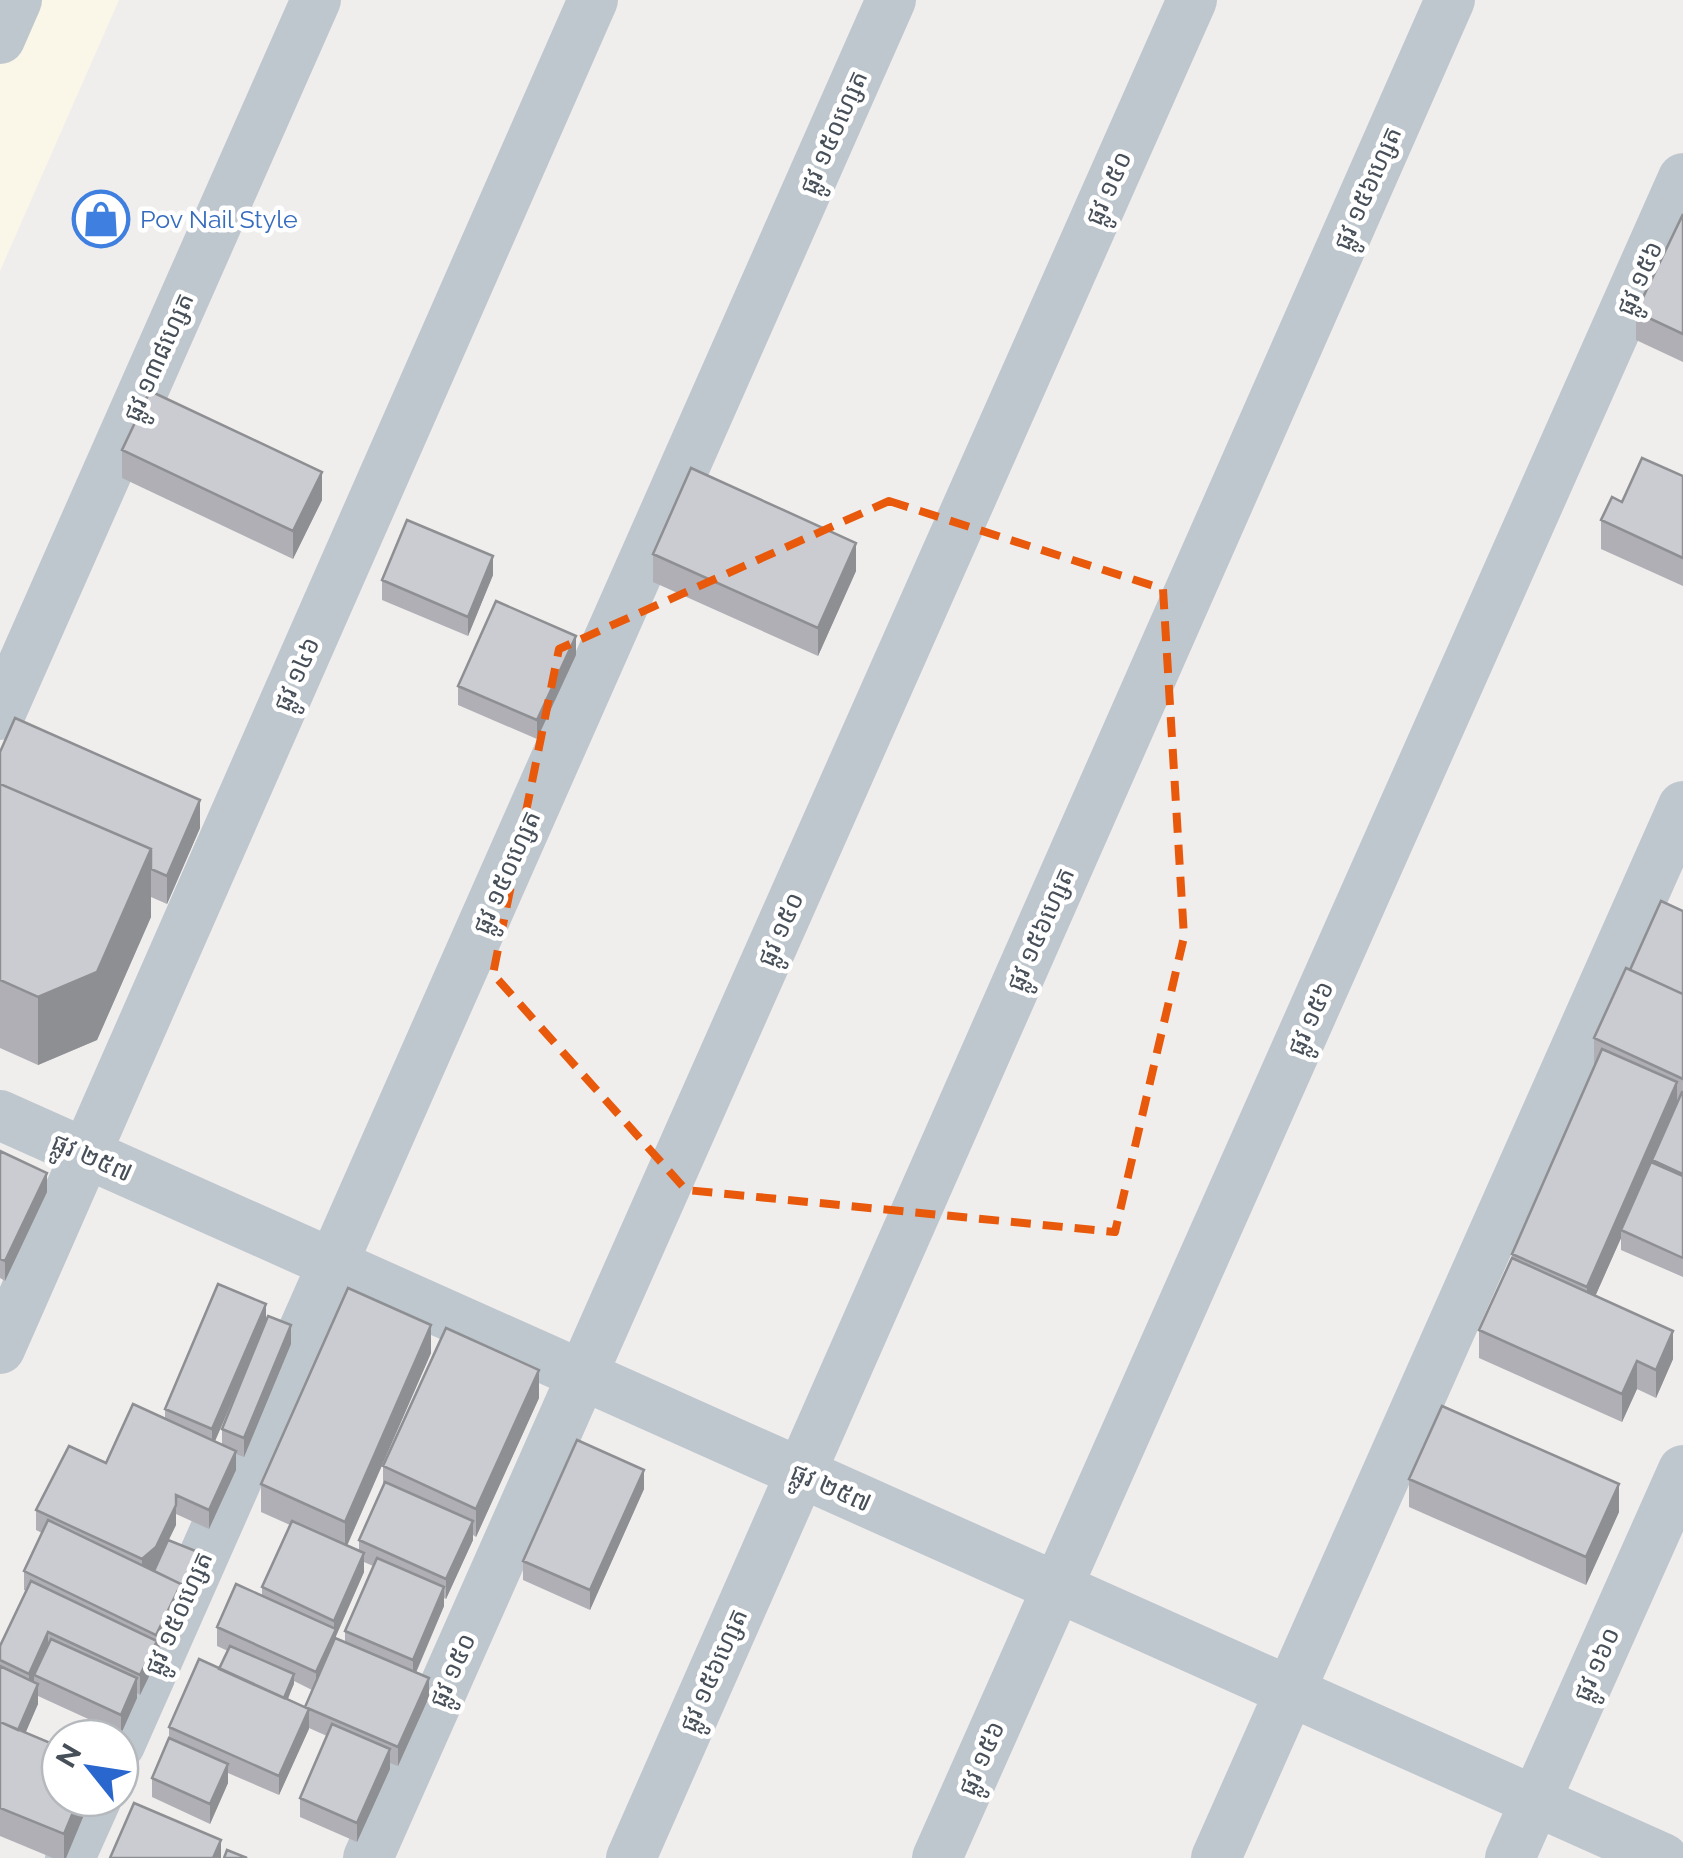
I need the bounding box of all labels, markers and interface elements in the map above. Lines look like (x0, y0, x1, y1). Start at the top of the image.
street label: ផ្លូវ ១៥០ហ្សេត (792, 66, 881, 202)
street label: ផ្លូវ ១៥៦ហ្សេត (1326, 122, 1415, 258)
street label: ផ្លូវ ១៥០ (1078, 146, 1145, 233)
shop icon: Pov Nail Style (71, 189, 131, 249)
place label: Pov Nail Style (140, 204, 298, 234)
street label: ផ្លូវ ១៥៦ (1609, 236, 1676, 323)
street label: ផ្លូវ ១៣៨ហ្សេត (116, 288, 207, 429)
street label: ផ្លូវ ១៤៦ (266, 632, 333, 719)
street label: ផ្លូវ ១៥០ហ្សេត (465, 806, 554, 942)
street label: ផ្លូវ ១៥៦ហ្សេត (999, 863, 1088, 999)
street label: ផ្លូវ ១៥០ (750, 887, 817, 974)
street label: ផ្លូវ ១៥៦ (1280, 976, 1347, 1063)
street label: ផ្លូវ ២៥៧ (44, 1126, 137, 1196)
street label: ផ្លូវ ២៥៧ (783, 1456, 876, 1526)
street label: ផ្លូវ ១៥០ហ្សេត (137, 1547, 226, 1683)
street label: ផ្លូវ ១៥៦ហ្សេត (672, 1604, 761, 1740)
street label: ផ្លូវ ១៦០ (1566, 1622, 1633, 1709)
street label: ផ្លូវ ១៥០ (422, 1628, 489, 1715)
street label: ផ្លូវ ១៥៦ (951, 1716, 1018, 1803)
north arrow (40, 1718, 140, 1818)
text: N (49, 1738, 88, 1773)

